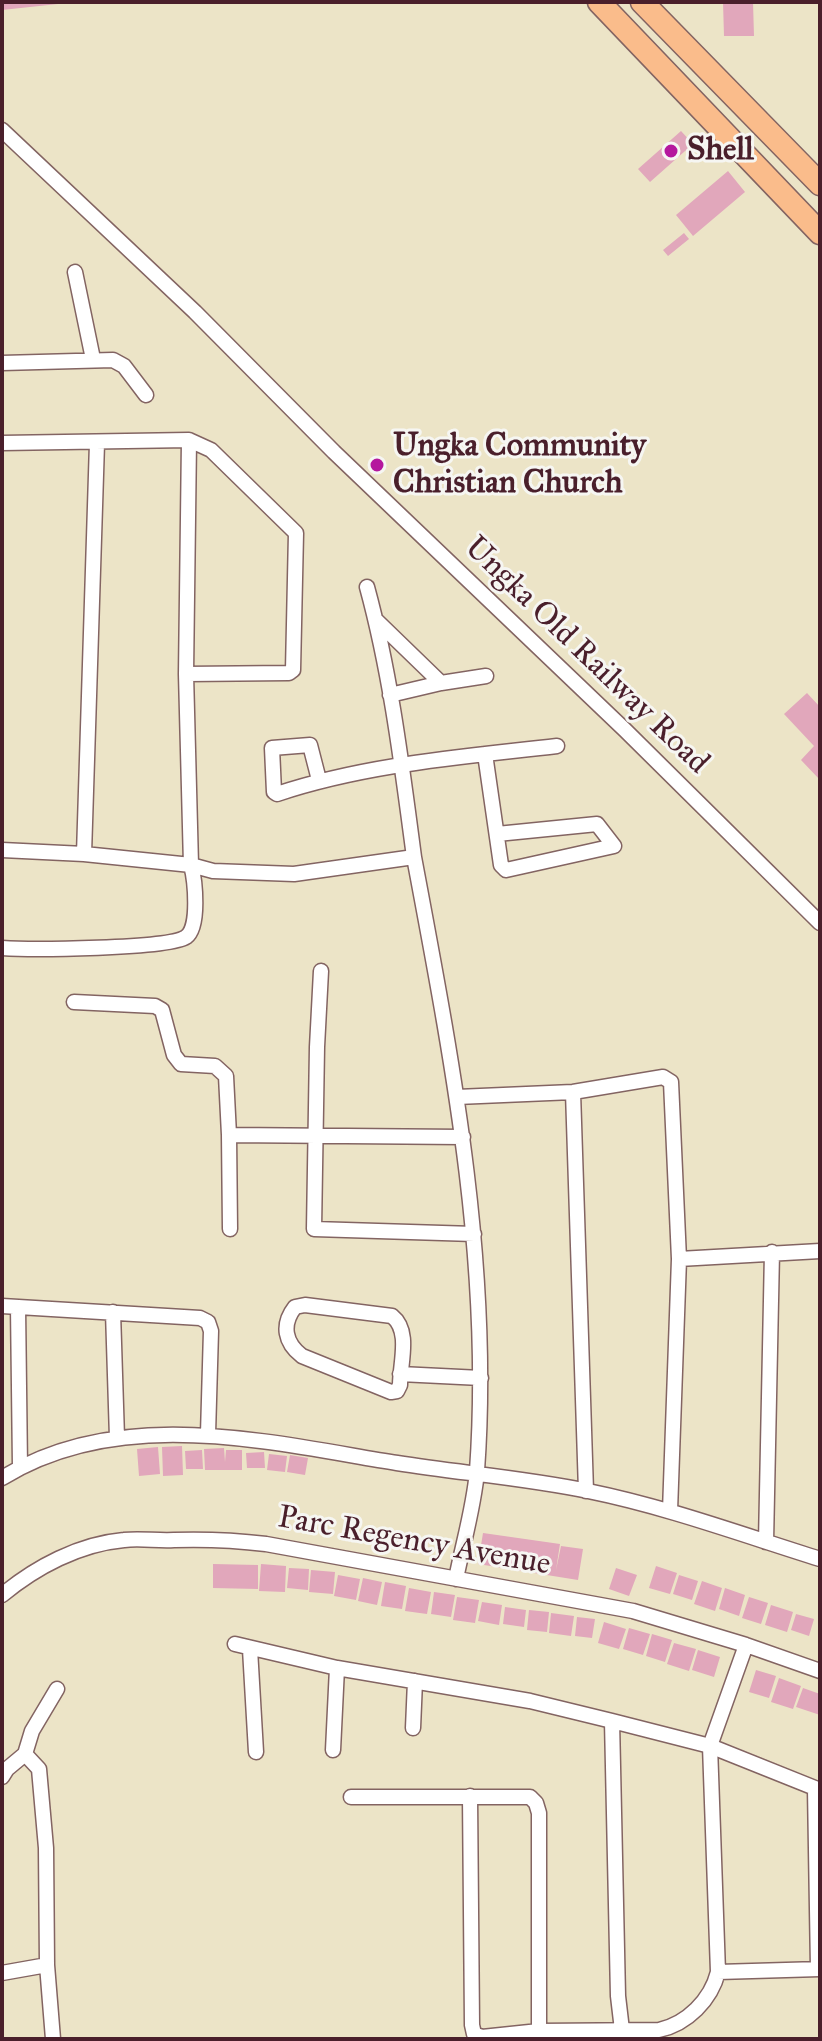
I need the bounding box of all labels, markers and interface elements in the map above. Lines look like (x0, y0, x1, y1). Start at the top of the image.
place label: Shell (687, 132, 754, 170)
marker: Shell (662, 142, 680, 160)
place label: Ungka Community Christian Church (393, 428, 646, 503)
marker: Ungka Community Christian Church (368, 456, 386, 474)
street label: Ungka Old Railway Road (456, 529, 716, 783)
street label: Parc Regency Avenue (275, 1499, 553, 1585)

